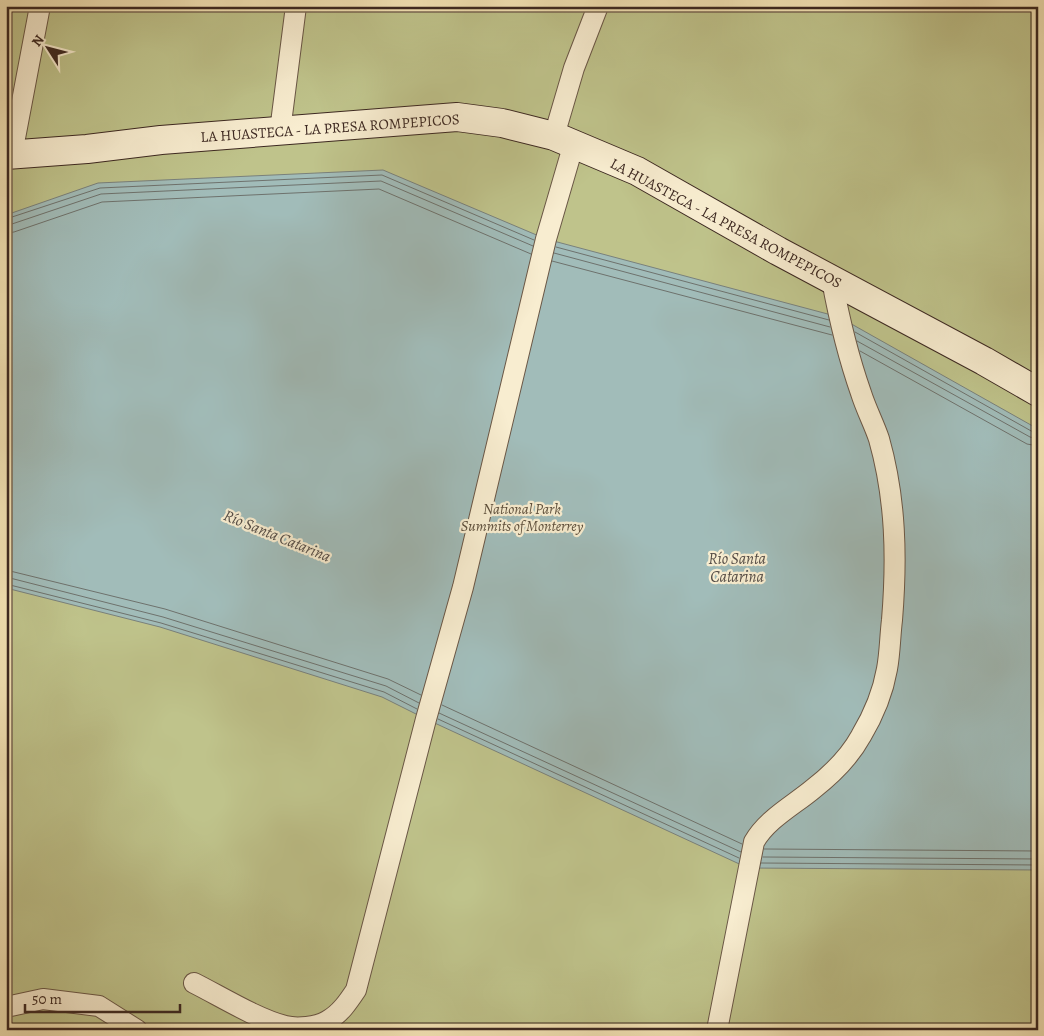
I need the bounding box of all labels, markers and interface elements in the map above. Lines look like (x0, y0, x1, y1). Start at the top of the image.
north arrow (22, 22, 72, 72)
text: N (27, 31, 49, 50)
street label: LA HUASTECA - LA PRESA ROMPEPICOS (200, 109, 460, 147)
street label: LA HUASTECA - LA PRESA ROMPEPICOS (607, 153, 845, 293)
park label: National Park Summits of Monterrey (461, 499, 584, 536)
water label: Río Santa Catarina (220, 504, 334, 568)
water label: Río Santa Catarina (708, 548, 766, 588)
scale bar (25, 981, 180, 1013)
text: 50 m (32, 989, 62, 1009)

